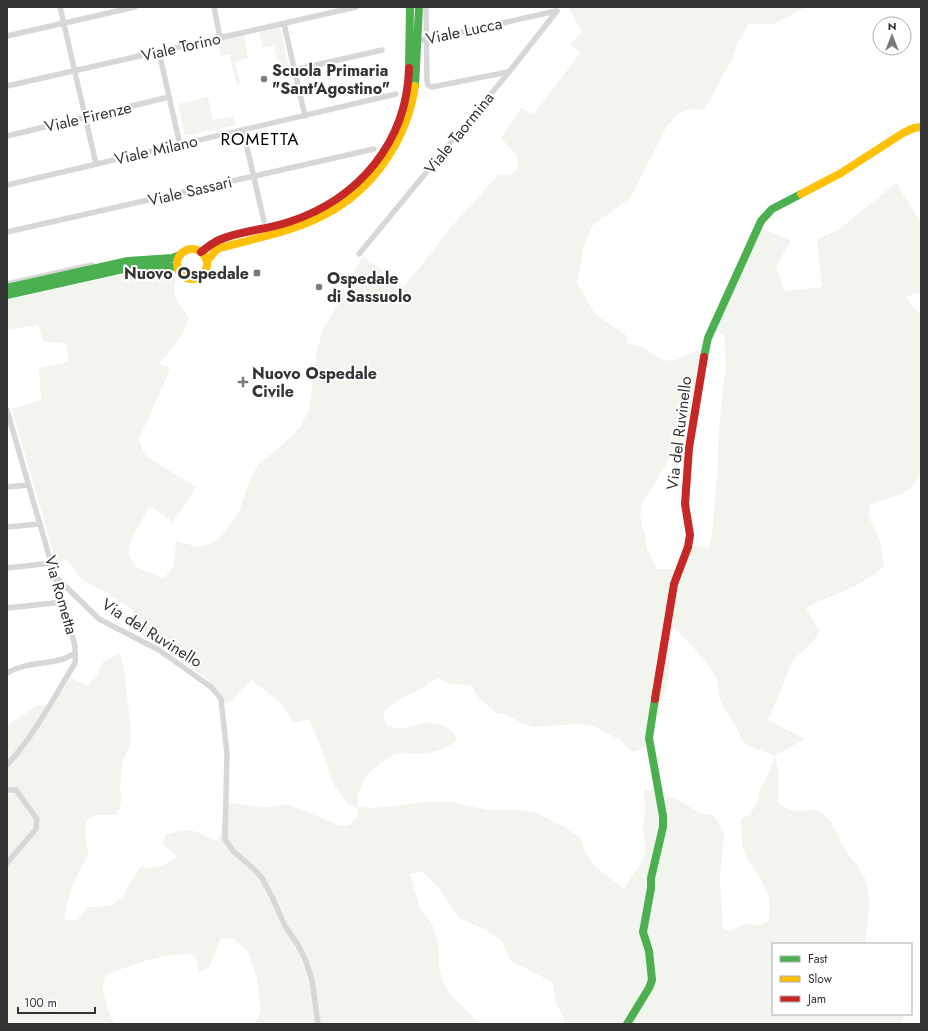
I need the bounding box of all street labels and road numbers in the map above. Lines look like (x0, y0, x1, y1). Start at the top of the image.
street label: Viale Lucca (424, 12, 504, 50)
street label: Viale Torino (139, 27, 223, 67)
street label: Viale Taormina (419, 87, 499, 179)
street label: Viale Firenze (42, 96, 134, 138)
street label: Viale Milano (112, 129, 200, 171)
street label: Viale Sassari (146, 170, 234, 212)
street label: Via del Ruvinello (661, 375, 697, 491)
street label: Via Rometta (39, 553, 83, 637)
street label: Via del Ruvinello (97, 593, 207, 673)

